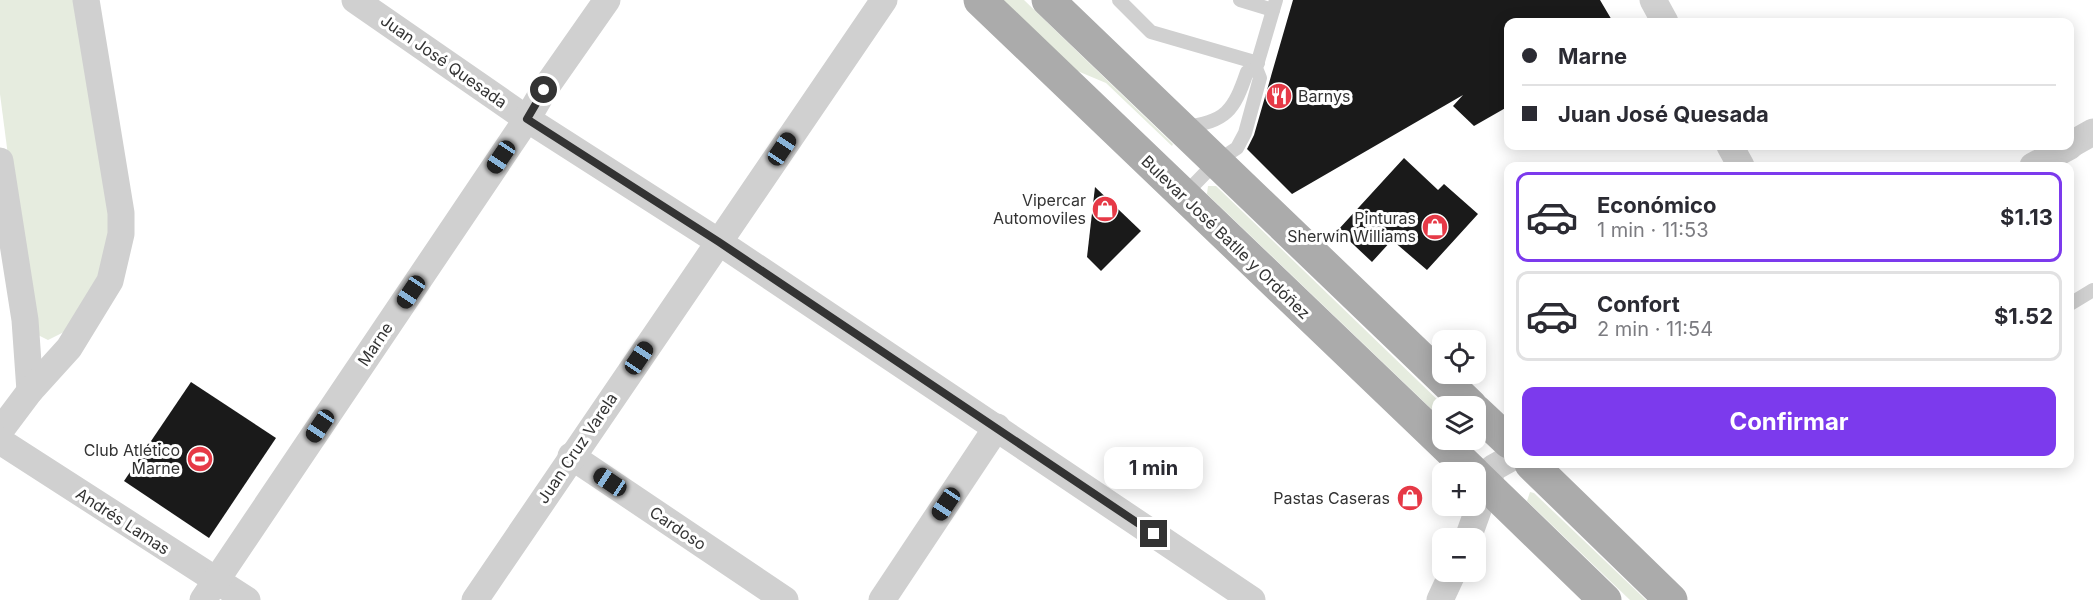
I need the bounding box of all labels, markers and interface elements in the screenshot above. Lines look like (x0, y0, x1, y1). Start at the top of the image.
street label: Juan José Quesada (377, 10, 511, 112)
text: Marne (1558, 43, 1627, 69)
route start (530, 76, 557, 103)
restaurant icon: Barnys (1264, 81, 1294, 111)
place label: Barnys (1298, 86, 1350, 106)
text: Juan José Quesada (1558, 101, 1769, 127)
car (764, 129, 800, 169)
car (483, 137, 519, 177)
street label: Bulevar José Batlle y Ordóñez (1137, 151, 1315, 323)
place label: Vipercar Automoviles (993, 190, 1086, 228)
icon: car (1525, 190, 1579, 244)
text: Económico (1597, 192, 1716, 218)
shop icon: Vipercar Automoviles (1090, 194, 1120, 224)
text: $1.13 (2000, 204, 2053, 230)
place label: Pinturas Sherwin Williams (1287, 208, 1416, 246)
shop icon: Pinturas Sherwin Williams (1420, 212, 1450, 242)
text: 1 min · 11:53 (1597, 218, 1709, 242)
car (393, 272, 429, 312)
icon: car (1525, 289, 1579, 343)
text: Confort (1597, 291, 1680, 317)
text: $1.52 (1994, 303, 2053, 329)
text: 2 min · 11:54 (1597, 317, 1713, 341)
street label: Marne (353, 318, 397, 370)
map controls (1432, 330, 1486, 582)
button: locate (1432, 330, 1486, 384)
car (621, 338, 657, 378)
button: Confirmar (1522, 387, 2056, 456)
street label: Juan Cruz Varela (533, 389, 621, 507)
button: layers (1432, 396, 1486, 450)
car (302, 406, 338, 446)
place label: Club Atlético Marne (84, 440, 180, 478)
sports icon: Club Atlético Marne (185, 444, 215, 474)
callout: 1 min (1104, 447, 1204, 489)
text: 1 min (1129, 456, 1178, 480)
button: + (1432, 462, 1486, 516)
car (590, 464, 630, 500)
street label: Andrés Lamas (72, 483, 174, 559)
shop icon: Pastas Caseras (1395, 483, 1425, 513)
car (928, 484, 964, 524)
place label: Pastas Caseras (1273, 488, 1390, 508)
street label: Cardoso (646, 502, 710, 554)
route end (1140, 520, 1167, 547)
button: − (1432, 528, 1486, 582)

